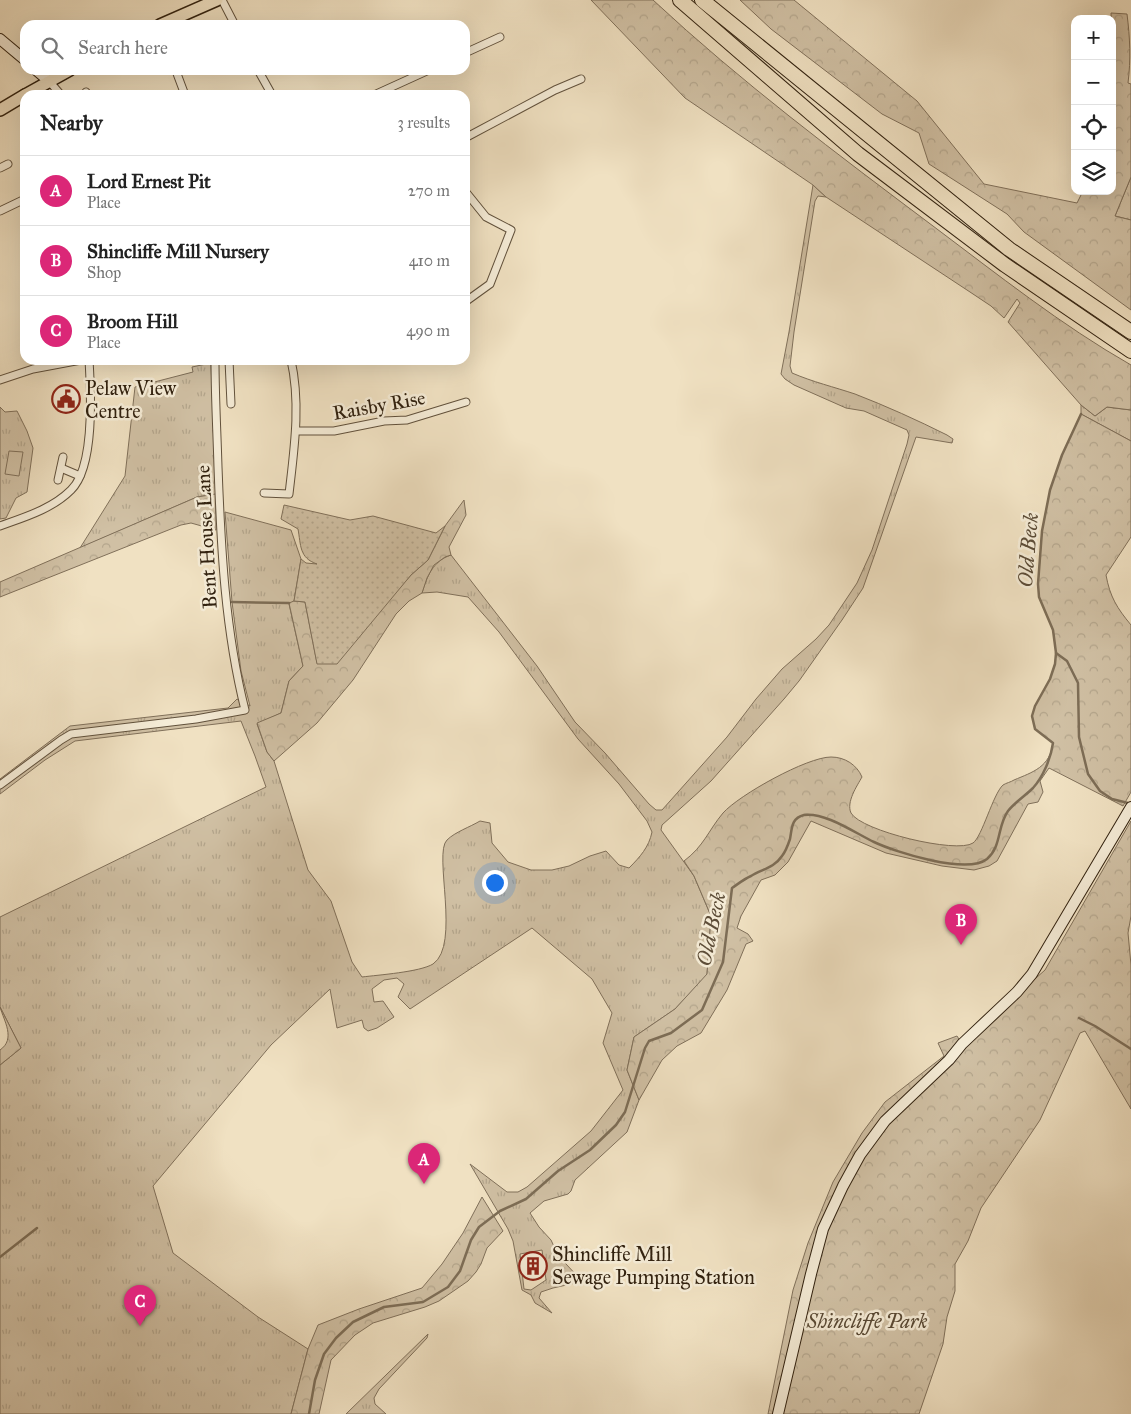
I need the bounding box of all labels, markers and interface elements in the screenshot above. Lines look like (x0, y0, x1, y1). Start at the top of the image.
map controls (1071, 15, 1116, 195)
button: + (1071, 15, 1116, 60)
search box (20, 20, 470, 75)
icon: search (38, 34, 66, 62)
text: Search here (78, 36, 168, 59)
button: − (1071, 60, 1116, 105)
button: locate (1071, 105, 1116, 150)
text: Nearby (40, 110, 103, 136)
text: 3 results (397, 113, 450, 132)
button: layers (1071, 150, 1116, 195)
text: Lord Ernest Pit (87, 170, 211, 193)
text: A (51, 181, 61, 200)
text: 270 m (408, 181, 450, 200)
text: Place (87, 193, 121, 212)
text: Shincliffe Mill Nursery (87, 240, 269, 263)
text: B (51, 251, 61, 270)
text: 410 m (409, 251, 450, 270)
text: Shop (87, 263, 121, 282)
text: Broom Hill (87, 310, 178, 333)
text: C (51, 321, 61, 340)
text: 490 m (406, 321, 450, 340)
text: Place (87, 333, 121, 352)
place label: Pelaw View Centre (85, 376, 177, 423)
public building icon: Pelaw View Centre (51, 384, 81, 414)
street label: Raisby Rise (331, 385, 427, 425)
street label: Bent House Lane (190, 465, 222, 609)
water label: Old Beck (1012, 511, 1044, 588)
your location (482, 870, 508, 896)
water label: Old Beck (691, 889, 732, 968)
pin: B (945, 904, 977, 945)
pin: A (408, 1143, 440, 1184)
place label: Shincliffe Mill Sewage Pumping Station (552, 1242, 755, 1290)
building icon: Shincliffe Mill Sewage Pumping Station (518, 1251, 548, 1281)
pin: C (124, 1285, 156, 1326)
park label: Shincliffe Park (806, 1309, 927, 1336)

